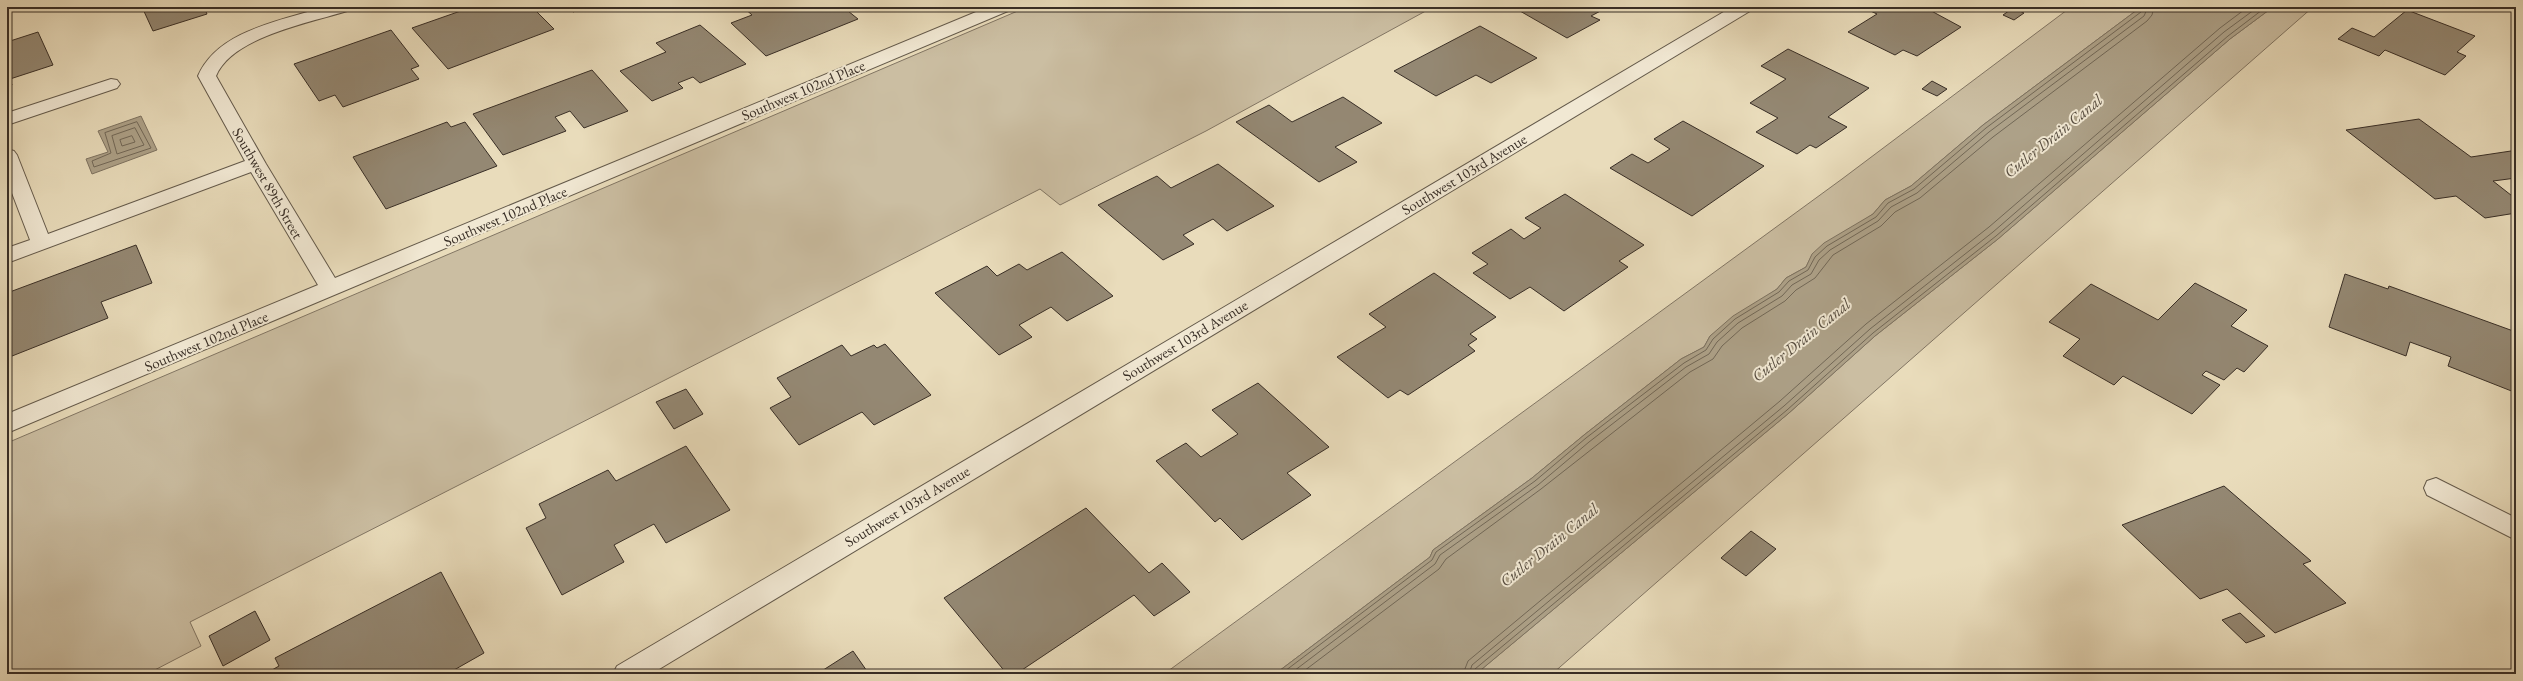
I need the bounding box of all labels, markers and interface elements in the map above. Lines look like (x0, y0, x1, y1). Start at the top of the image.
street label: Southwest 102nd Place (738, 55, 868, 125)
water label: Cutler Drain Canal (1999, 89, 2107, 182)
street label: Southwest 89th Street (228, 124, 308, 242)
street label: Southwest 103rd Avenue (1398, 129, 1530, 219)
street label: Southwest 102nd Place (440, 181, 570, 251)
water label: Cutler Drain Canal (1747, 293, 1855, 386)
street label: Southwest 103rd Avenue (1119, 295, 1251, 385)
street label: Southwest 102nd Place (141, 306, 271, 376)
street label: Southwest 103rd Avenue (841, 461, 973, 551)
water label: Cutler Drain Canal (1495, 498, 1603, 591)

